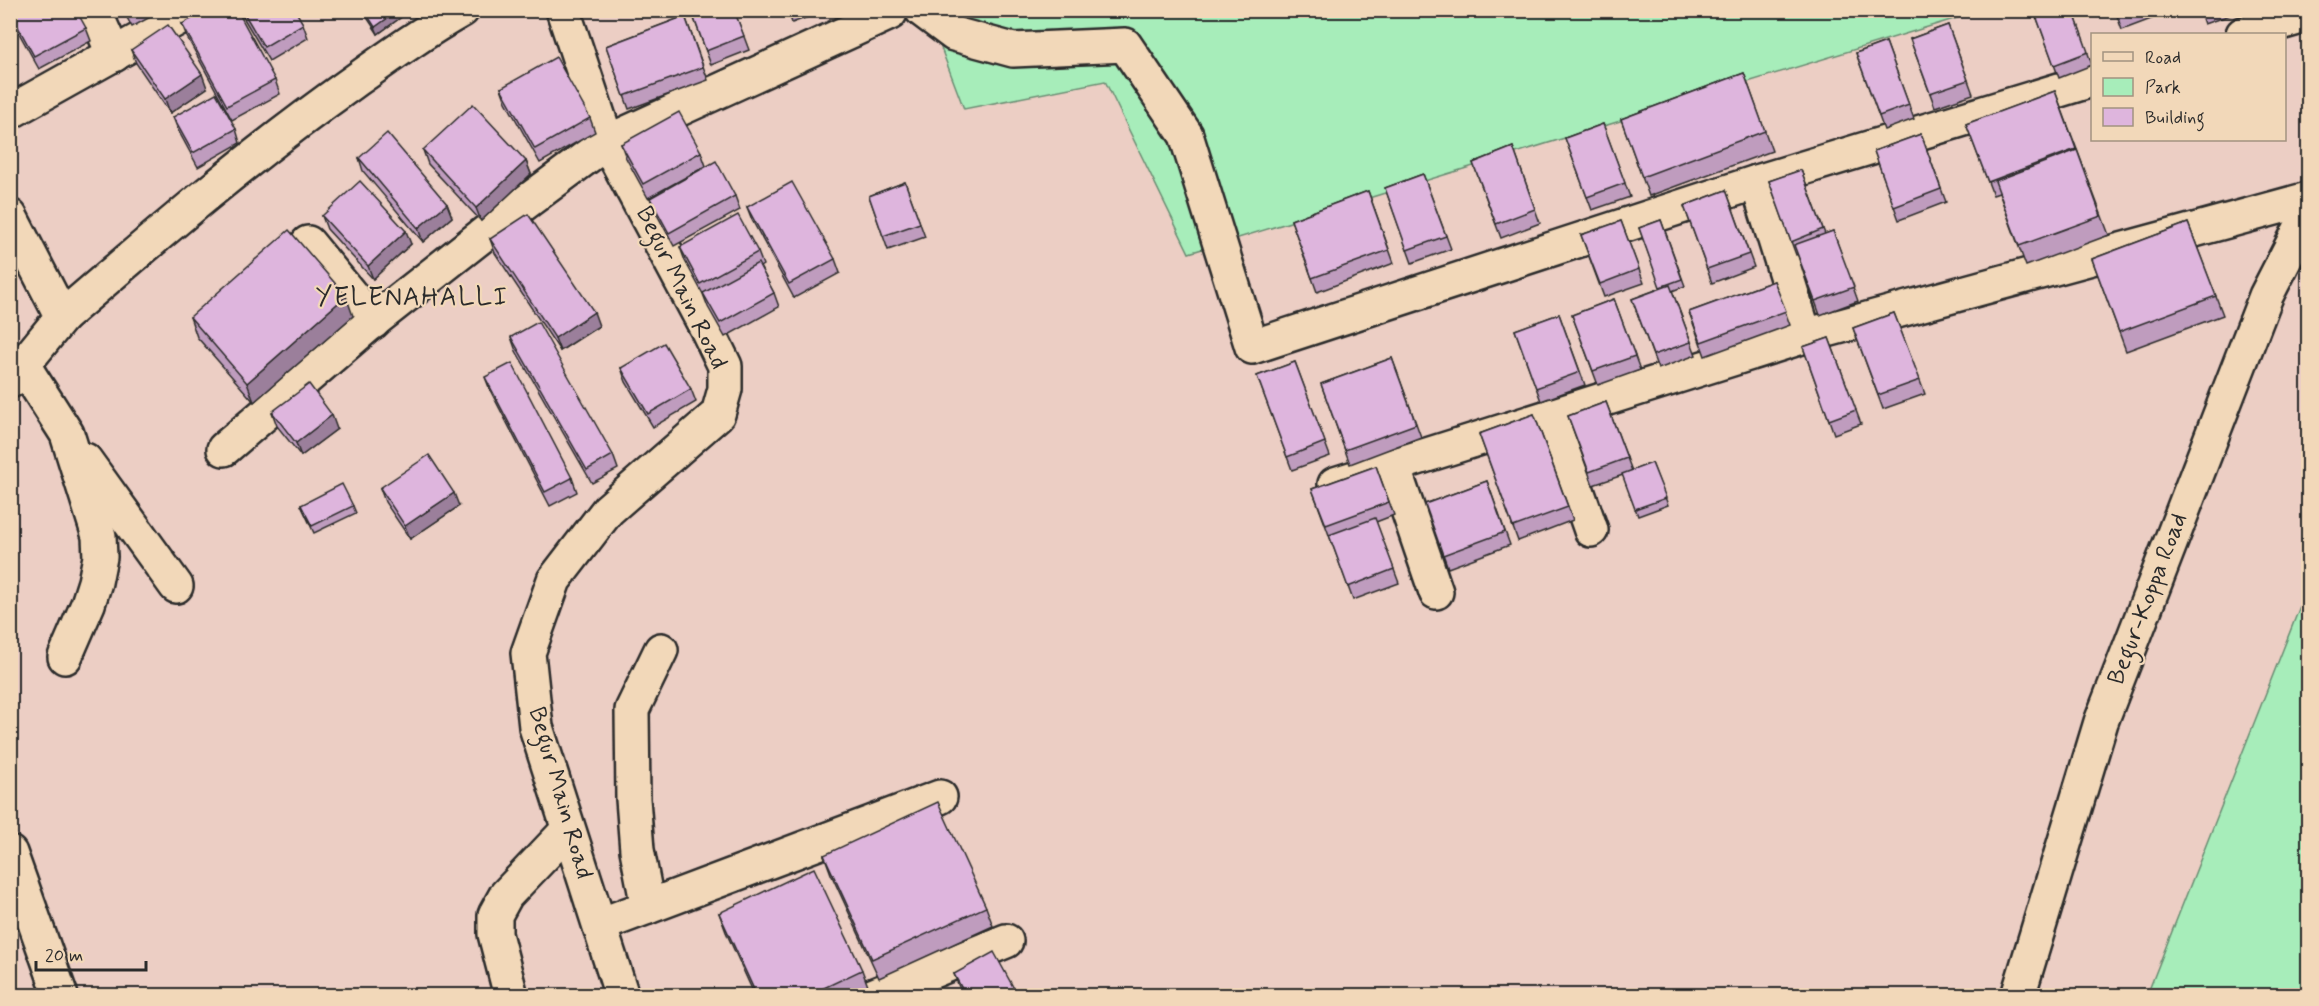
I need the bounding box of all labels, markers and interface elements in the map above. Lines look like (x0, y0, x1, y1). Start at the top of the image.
legend (2091, 33, 2286, 141)
text: Road (2145, 46, 2181, 70)
text: Park (2145, 76, 2181, 100)
text: Building (2145, 106, 2205, 132)
street label: Begur Main Road (625, 201, 734, 376)
district label: YELENAHALLI (316, 281, 508, 315)
street label: Begur-Koppa Road (2101, 509, 2198, 690)
street label: Begur Main Road (518, 703, 599, 883)
scale bar (36, 934, 146, 972)
text: 20 m (45, 944, 83, 968)

